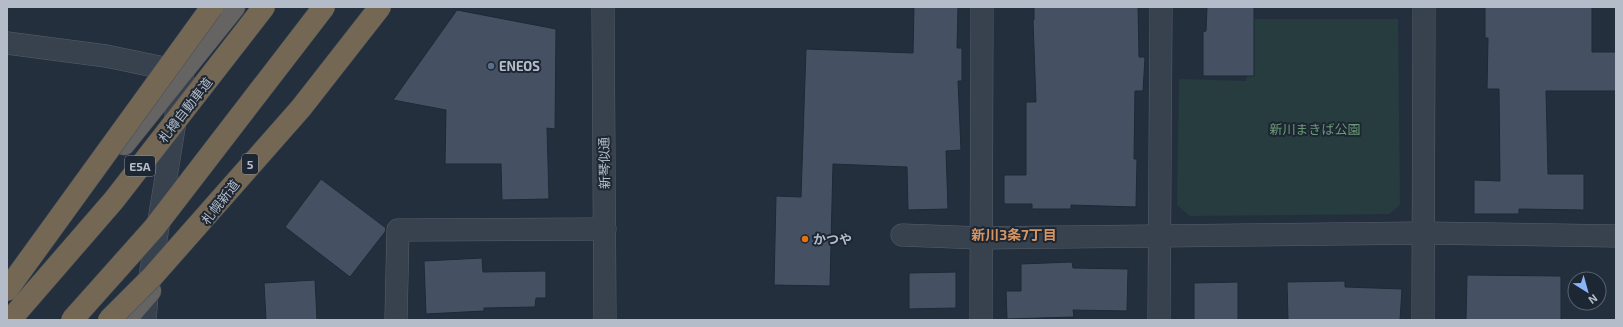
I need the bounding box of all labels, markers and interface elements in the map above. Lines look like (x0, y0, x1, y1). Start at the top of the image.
place label: ENEOS (499, 58, 540, 74)
marker: ENEOS (486, 61, 496, 71)
street label: 札樽自動車道 (155, 74, 215, 146)
park label: 新川まきば公園 (1269, 121, 1361, 137)
street label: 新琴似通 (596, 137, 612, 189)
road number: 5 (242, 154, 258, 174)
road number: E5A (125, 156, 155, 176)
street label: 札幌新道 (198, 177, 242, 227)
district label: 新川3条7丁目 (971, 226, 1057, 243)
place label: かつや (813, 231, 852, 247)
marker: かつや (800, 234, 810, 244)
north arrow (1567, 271, 1607, 311)
text: N (1586, 292, 1600, 307)

